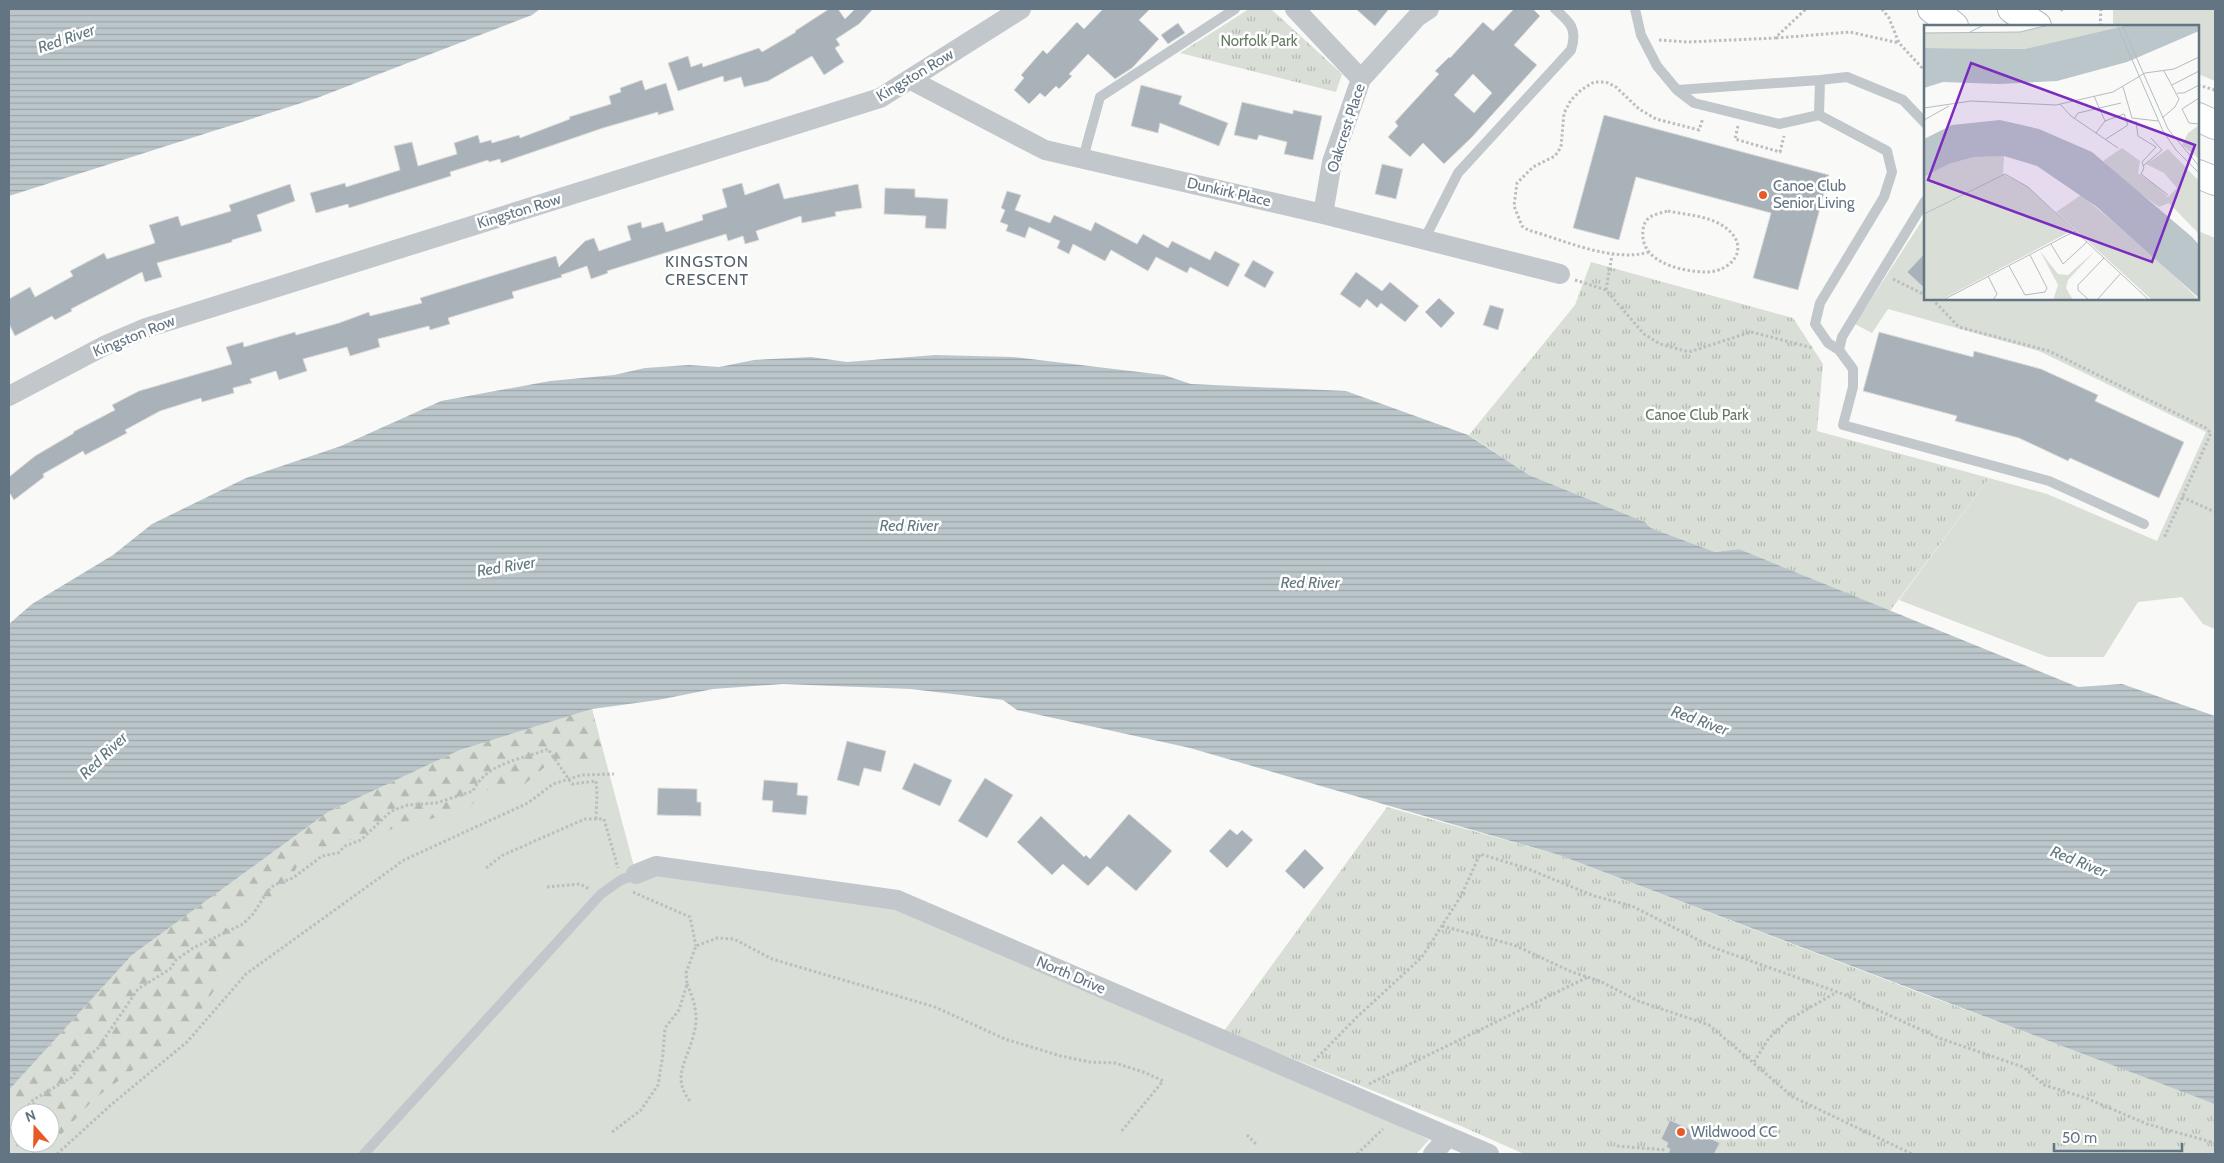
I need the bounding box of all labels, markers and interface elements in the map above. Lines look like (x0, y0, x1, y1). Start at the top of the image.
water label: Red River (35, 19, 98, 57)
inset map (1924, 25, 2199, 300)
park label: Norfolk Park (1220, 32, 1298, 50)
street label: Kingston Row (873, 45, 957, 105)
street label: Oakcrest Place (1323, 81, 1369, 175)
street label: Dunkirk Place (1185, 174, 1273, 210)
place label: Canoe Club Senior Living (1773, 177, 1855, 212)
marker: Canoe Club Senior Living (1757, 189, 1769, 201)
street label: Kingston Row (475, 190, 563, 232)
district label: KINGSTON CRESCENT (665, 252, 749, 289)
street label: Kingston Row (90, 311, 178, 361)
park label: Canoe Club Park (1645, 406, 1749, 424)
water label: Red River (879, 516, 940, 535)
water label: Red River (475, 552, 538, 581)
water label: Red River (1280, 573, 1341, 592)
water label: Red River (1669, 701, 1732, 740)
water label: Red River (75, 727, 132, 783)
water label: Red River (2048, 842, 2111, 882)
street label: North Drive (1034, 952, 1109, 998)
north arrow (10, 1103, 60, 1153)
text: N (23, 1106, 38, 1126)
scale bar (2054, 1120, 2182, 1152)
place label: Wildwood CC (1691, 1123, 1777, 1141)
marker: Wildwood CC (1675, 1126, 1687, 1138)
text: 50 m (2062, 1129, 2097, 1147)

